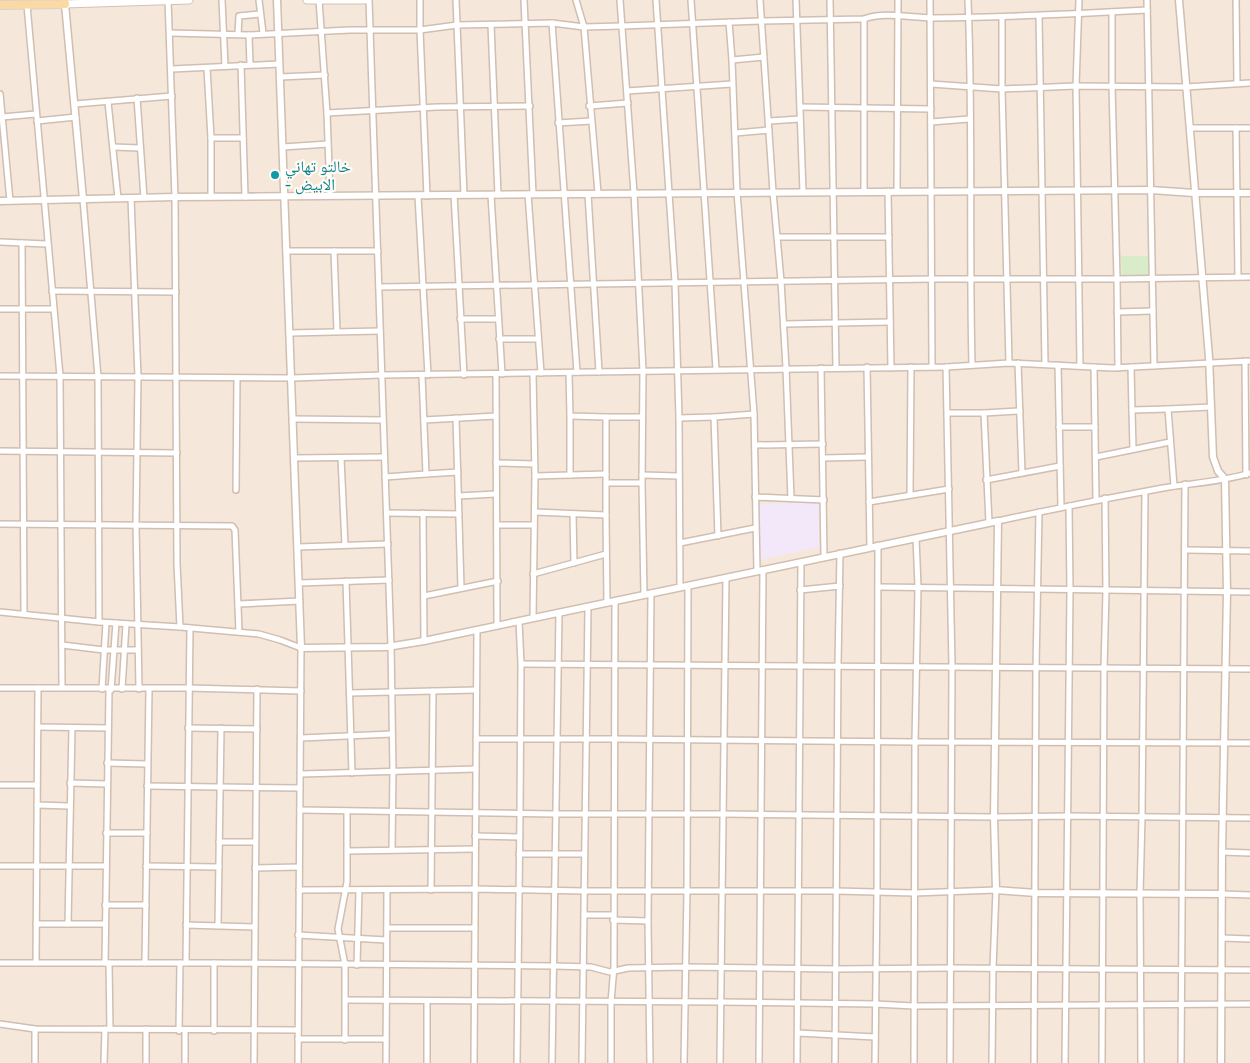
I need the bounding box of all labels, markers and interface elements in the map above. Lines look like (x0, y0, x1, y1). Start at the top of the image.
place label: خالتو تهاني - الابيض (285, 156, 351, 195)
marker: خالتو تهاني - الابيض (269, 169, 281, 181)

